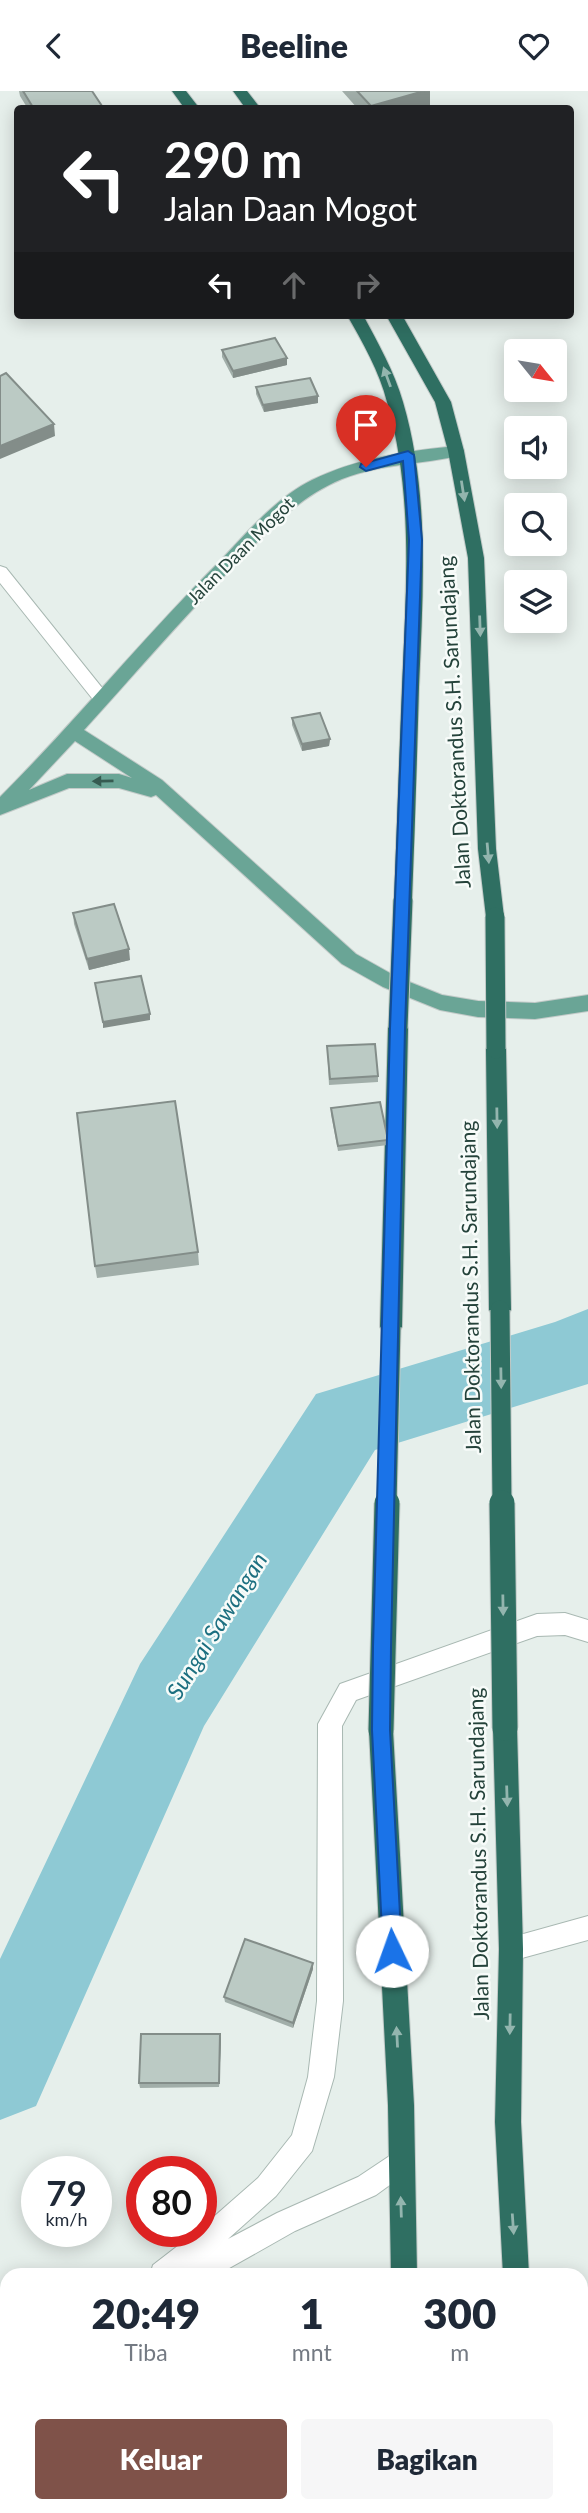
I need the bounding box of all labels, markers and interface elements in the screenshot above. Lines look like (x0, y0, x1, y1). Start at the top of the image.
text: Beeline (240, 26, 348, 65)
icon: back (35, 27, 73, 65)
icon: heart (515, 27, 553, 65)
text: 290 m (164, 130, 302, 188)
icon: left (49, 133, 140, 224)
text: Jalan Daan Mogot (164, 189, 417, 228)
icon: left (202, 266, 240, 304)
icon: ahead (275, 266, 313, 304)
icon: right (348, 266, 386, 304)
north arrow (504, 339, 567, 403)
map controls (504, 339, 567, 633)
one-way arrow (381, 366, 392, 387)
pin (336, 395, 396, 467)
icon: arrive (347, 406, 385, 444)
button: sound (504, 416, 567, 479)
one-way arrow (458, 480, 469, 502)
street label: Jalan Daan Mogot (182, 492, 299, 608)
button: search (504, 493, 567, 556)
street label: Jalan Doktorandus S.H. Sarundajang (432, 555, 475, 889)
button: layers (504, 570, 567, 633)
one-way arrow (474, 615, 486, 637)
one-way arrow (92, 775, 114, 787)
one-way arrow (483, 842, 494, 864)
one-way arrow (491, 1107, 503, 1129)
street label: Jalan Doktorandus S.H. Sarundajang (454, 1121, 485, 1453)
one-way arrow (495, 1367, 507, 1389)
water label: Sungai Sawangan (160, 1547, 272, 1704)
one-way arrow (497, 1595, 509, 1617)
street label: Jalan Doktorandus S.H. Sarundajang (462, 1688, 493, 2020)
one-way arrow (501, 1785, 512, 1807)
position arrow (355, 1914, 429, 1988)
one-way arrow (504, 2013, 516, 2035)
one-way arrow (391, 2025, 402, 2047)
speed limit sign: 80 (126, 2156, 217, 2247)
text: 79 (46, 2171, 87, 2213)
one-way arrow (396, 2196, 407, 2218)
text: km/h (45, 2208, 88, 2230)
one-way arrow (508, 2214, 519, 2236)
text: 20:49 (92, 2288, 200, 2338)
text: 1 (300, 2288, 324, 2338)
text: 300 (423, 2288, 496, 2338)
text: Tiba (124, 2338, 168, 2366)
text: mnt (292, 2338, 332, 2366)
text: m (450, 2338, 469, 2366)
button: Keluar (35, 2419, 287, 2499)
button: Bagikan (301, 2419, 553, 2499)

